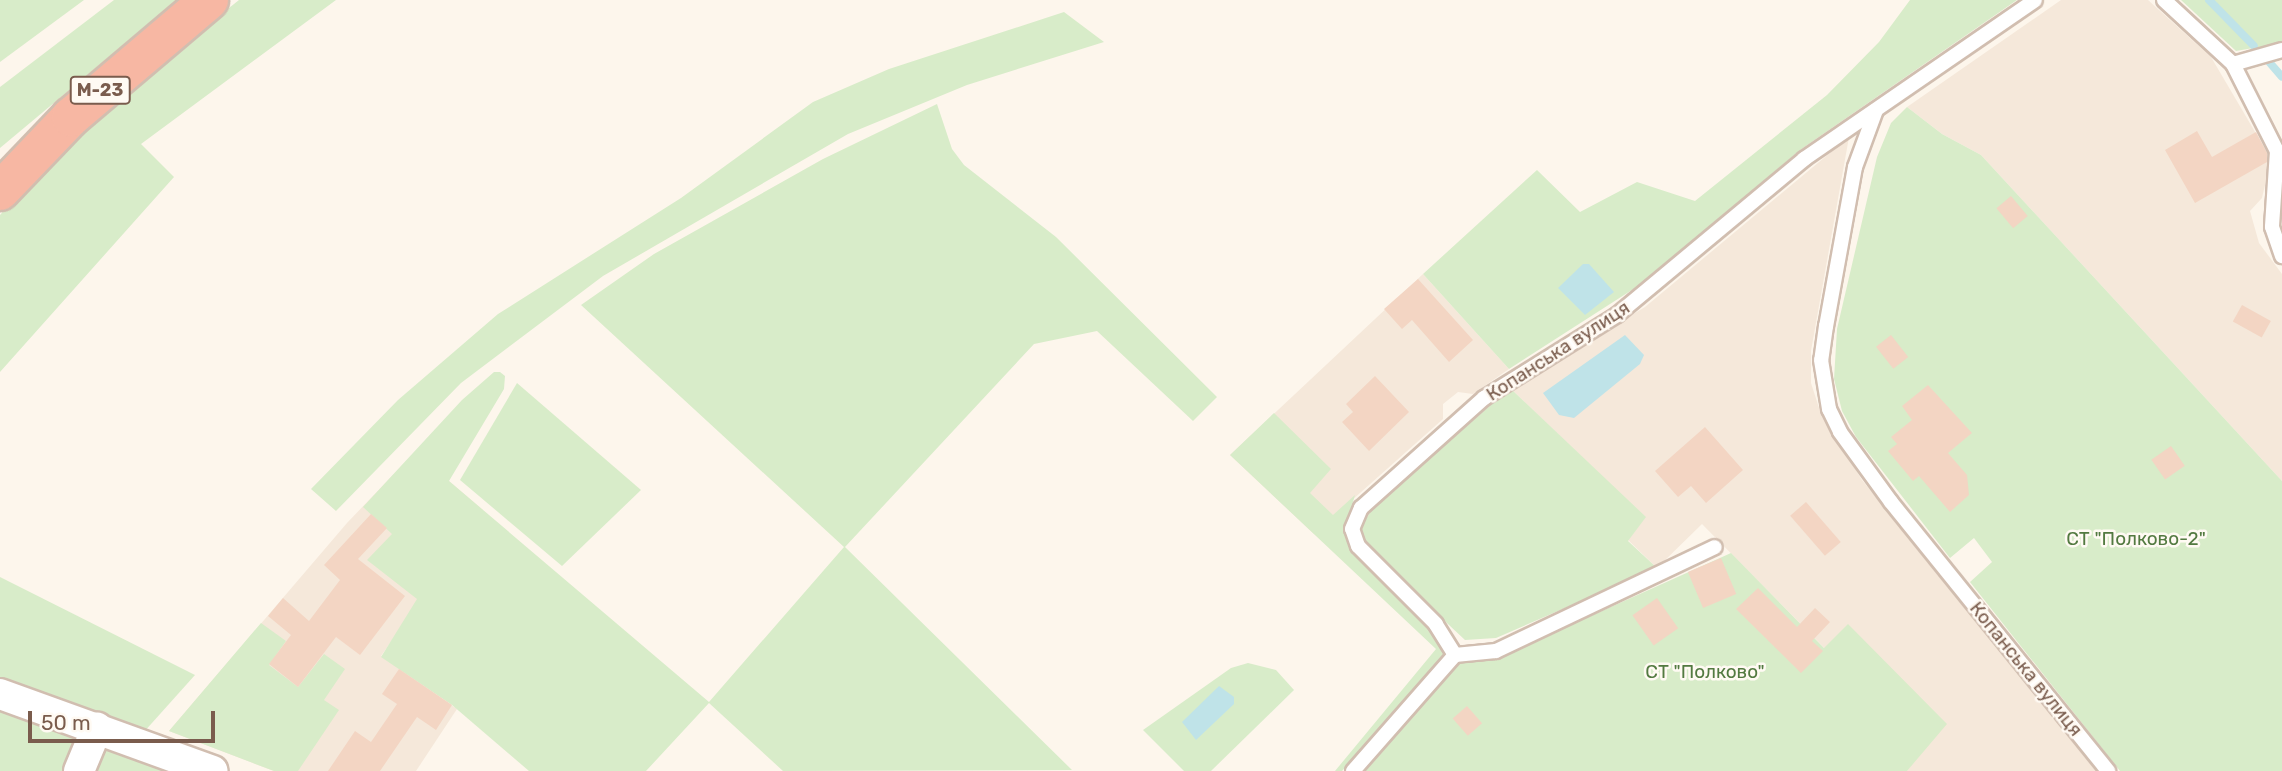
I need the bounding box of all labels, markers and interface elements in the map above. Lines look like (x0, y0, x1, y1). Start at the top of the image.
road number: М-23 (68, 76, 132, 104)
street label: Копанська вулиця (1482, 296, 1634, 406)
park label: СТ "Полково-2" (2066, 528, 2206, 550)
street label: Копанська вулиця (1965, 597, 2087, 741)
park label: СТ "Полково" (1645, 661, 1765, 683)
scale bar (32, 698, 219, 742)
text: 50 m (41, 710, 91, 735)

